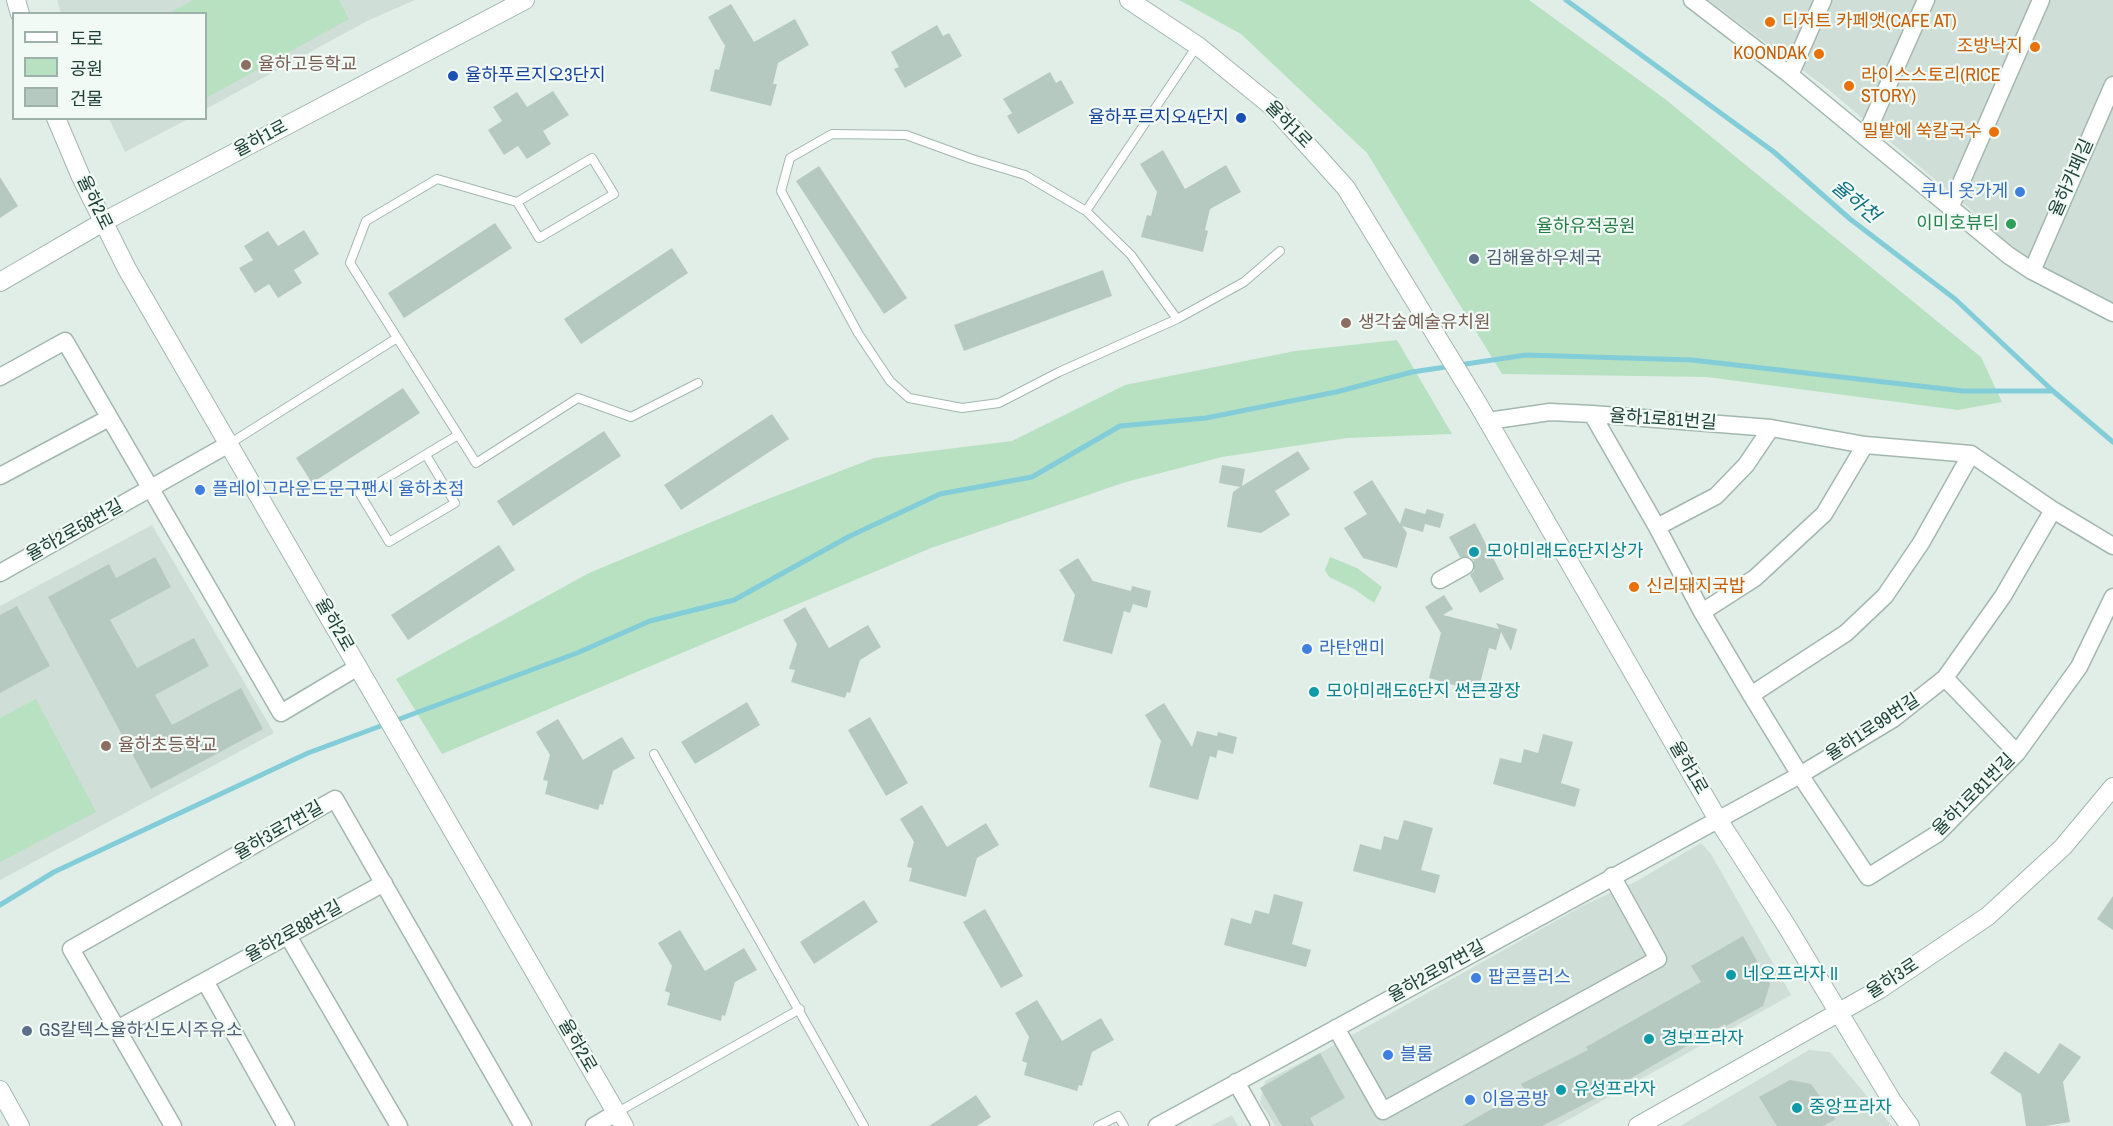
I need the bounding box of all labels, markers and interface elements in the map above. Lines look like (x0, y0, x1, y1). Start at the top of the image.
place label: 디저트 카페앳(CAFE AT) (1782, 11, 1957, 33)
legend (12, 12, 207, 120)
marker: 디저트 카페앳(CAFE AT) (1763, 15, 1777, 29)
text: 도로 (70, 26, 103, 51)
place label: 조방낙지 (1957, 36, 2023, 58)
marker: 조방낙지 (2028, 40, 2042, 54)
place label: KOONDAK (1733, 43, 1807, 65)
marker: KOONDAK (1812, 47, 1826, 61)
place label: 율하고등학교 (258, 54, 357, 76)
text: 공원 (70, 56, 103, 81)
marker: 율하고등학교 (239, 58, 253, 72)
place label: 율하푸르지오3단지 (465, 65, 606, 87)
place label: 라이스스토리(RICE STORY) (1861, 65, 2001, 107)
marker: 율하푸르지오3단지 (446, 69, 460, 83)
marker: 라이스스토리(RICE STORY) (1842, 79, 1856, 93)
text: 건물 (70, 86, 103, 111)
street label: 율하1로 (1260, 97, 1316, 153)
place label: 율하푸르지오4단지 (1088, 107, 1229, 129)
marker: 율하푸르지오4단지 (1234, 111, 1248, 125)
street label: 율하1로 (230, 116, 292, 162)
place label: 밀밭에 쑥칼국수 (1862, 121, 1982, 143)
marker: 밀밭에 쑥칼국수 (1987, 125, 2001, 139)
street label: 율하카페길 (2045, 136, 2099, 220)
street label: 율하2로 (72, 172, 116, 234)
water label: 율하천 (1826, 175, 1884, 229)
place label: 쿠니 옷가게 (1921, 181, 2008, 203)
marker: 쿠니 옷가게 (2013, 185, 2027, 199)
place label: 이미호뷰티 (1916, 213, 1999, 235)
park label: 율하유적공원 (1536, 216, 1636, 238)
marker: 이미호뷰티 (2004, 217, 2018, 231)
place label: 김해율하우체국 (1486, 248, 1602, 270)
marker: 김해율하우체국 (1467, 252, 1481, 266)
place label: 생각숲예술유치원 (1358, 312, 1490, 334)
marker: 생각숲예술유치원 (1339, 316, 1353, 330)
street label: 율하1로81번길 (1609, 405, 1717, 435)
place label: 플레이그라운드문구팬시 율하초점 (212, 479, 465, 501)
marker: 플레이그라운드문구팬시 율하초점 (193, 483, 207, 497)
street label: 율하2로58번길 (23, 496, 127, 566)
place label: 모아미래도6단지상가 (1486, 541, 1643, 563)
marker: 모아미래도6단지상가 (1467, 545, 1481, 559)
place label: 신리돼지국밥 (1646, 576, 1745, 598)
marker: 신리돼지국밥 (1627, 580, 1641, 594)
street label: 율하2로 (310, 595, 358, 655)
place label: 라탄앤미 (1319, 638, 1385, 660)
marker: 라탄앤미 (1300, 642, 1314, 656)
place label: 모아미래도6단지 썬큰광장 (1326, 681, 1520, 703)
marker: 모아미래도6단지 썬큰광장 (1307, 685, 1321, 699)
street label: 율하1로99번길 (1822, 690, 1924, 766)
place label: 율하초등학교 (118, 735, 217, 757)
street label: 율하1로 (1664, 738, 1712, 798)
marker: 율하초등학교 (99, 739, 113, 753)
street label: 율하1로81번길 (1928, 749, 2020, 841)
street label: 율하3로7번길 (231, 797, 327, 865)
street label: 율하2로88번길 (242, 897, 346, 967)
street label: 율하2로97번길 (1385, 937, 1489, 1007)
street label: 율하3로 (1863, 954, 1923, 1004)
place label: 네오프라자 II (1743, 964, 1838, 986)
place label: 팝콘플러스 (1488, 967, 1571, 989)
marker: 네오프라자 II (1724, 968, 1738, 982)
marker: 팝콘플러스 (1469, 971, 1483, 985)
street label: 율하2로 (553, 1016, 601, 1076)
place label: GS칼텍스율하신도시주유소 (39, 1020, 242, 1042)
marker: GS칼텍스율하신도시주유소 (20, 1024, 34, 1038)
place label: 경보프라자 (1661, 1028, 1744, 1050)
marker: 경보프라자 (1642, 1032, 1656, 1046)
place label: 블룸 (1400, 1044, 1433, 1066)
marker: 블룸 (1381, 1048, 1395, 1062)
place label: 유성프라자 (1573, 1079, 1656, 1101)
marker: 유성프라자 (1554, 1083, 1568, 1097)
place label: 이음공방 (1482, 1089, 1548, 1111)
marker: 이음공방 (1463, 1093, 1477, 1107)
place label: 중앙프라자 (1809, 1097, 1892, 1119)
marker: 중앙프라자 (1790, 1101, 1804, 1115)

